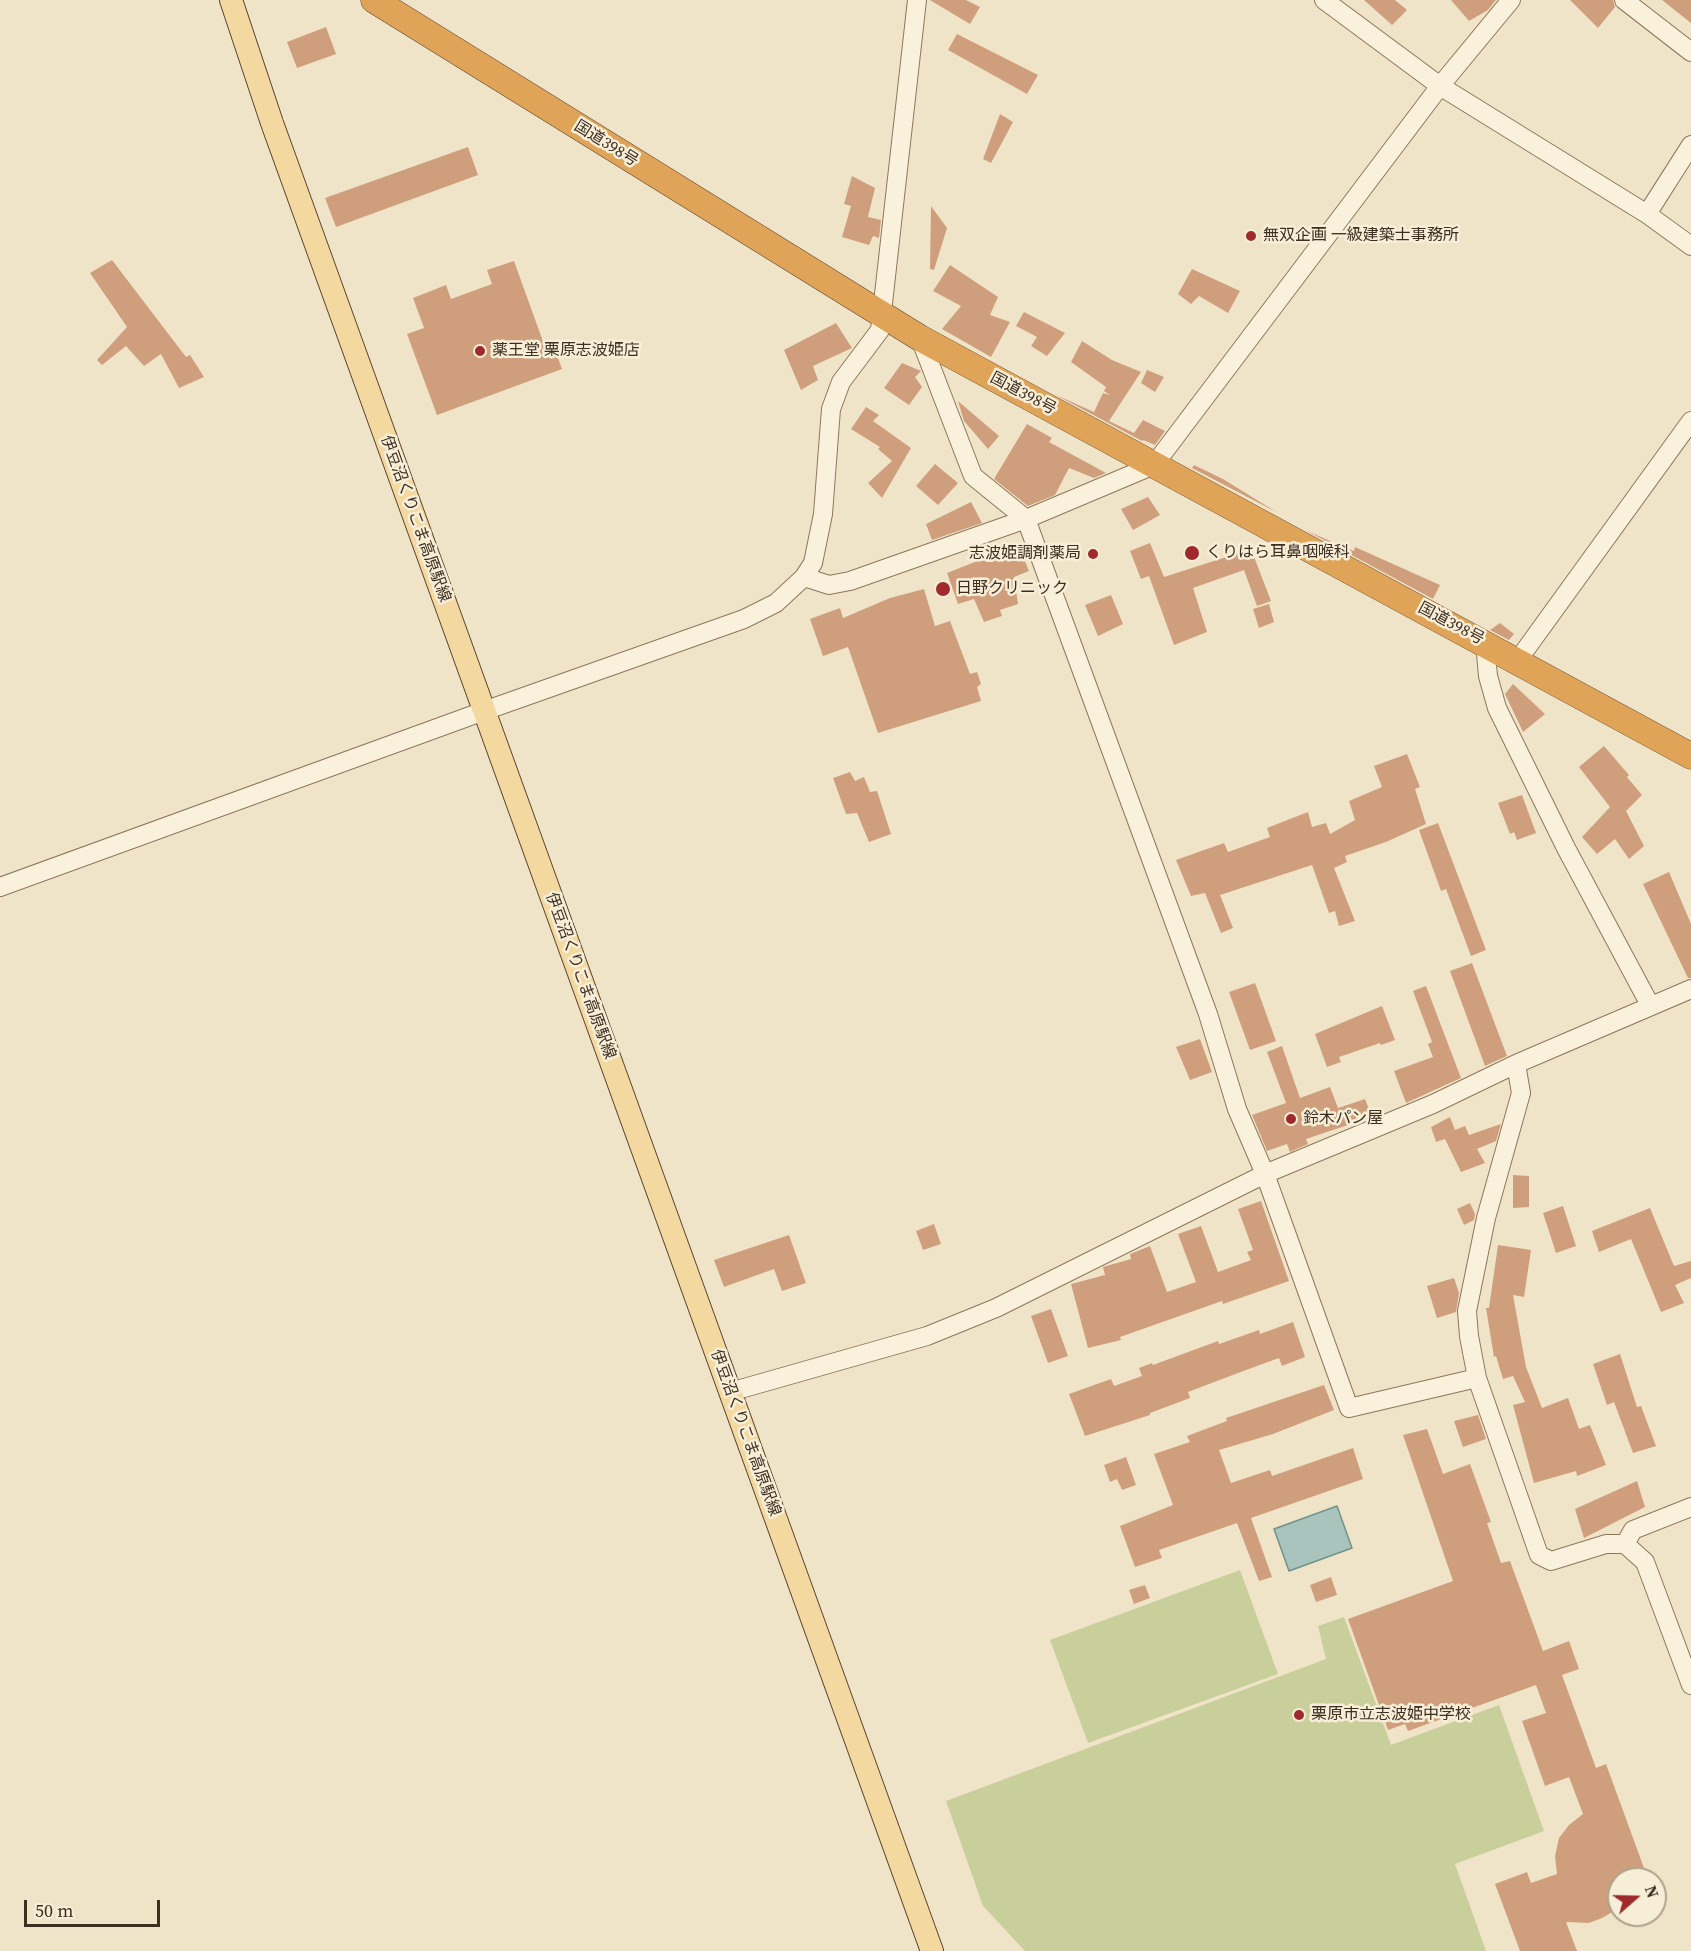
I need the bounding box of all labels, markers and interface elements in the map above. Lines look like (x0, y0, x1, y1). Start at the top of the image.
street label: 国道398号 (570, 117, 642, 171)
place label: 無双企画 一級建築士事務所 (1263, 226, 1459, 246)
marker: 無双企画 一級建築士事務所 (1244, 229, 1258, 243)
place label: 薬王堂 栗原志波姫店 (492, 341, 640, 361)
marker: 薬王堂 栗原志波姫店 (473, 344, 487, 358)
street label: 国道398号 (987, 369, 1059, 419)
street label: 伊豆沼くりこま高原駅線 (376, 433, 454, 605)
place label: くりはら耳鼻咽喉科 (1206, 543, 1350, 563)
place label: 志波姫調剤薬局 (969, 544, 1081, 564)
marker: くりはら耳鼻咽喉科 (1183, 544, 1201, 562)
marker: 志波姫調剤薬局 (1086, 547, 1100, 561)
place label: 日野クリニック (956, 579, 1068, 599)
marker: 日野クリニック (934, 580, 952, 598)
street label: 国道398号 (1415, 599, 1487, 649)
street label: 伊豆沼くりこま高原駅線 (541, 890, 619, 1062)
place label: 鈴木パン屋 (1303, 1109, 1383, 1129)
marker: 鈴木パン屋 (1284, 1112, 1298, 1126)
street label: 伊豆沼くりこま高原駅線 (706, 1347, 784, 1519)
place label: 栗原市立志波姫中学校 (1311, 1705, 1471, 1725)
marker: 栗原市立志波姫中学校 (1292, 1708, 1306, 1722)
north arrow (1607, 1867, 1667, 1927)
text: N (1640, 1882, 1664, 1901)
scale bar (27, 1888, 164, 1926)
text: 50 m (35, 1898, 73, 1923)

